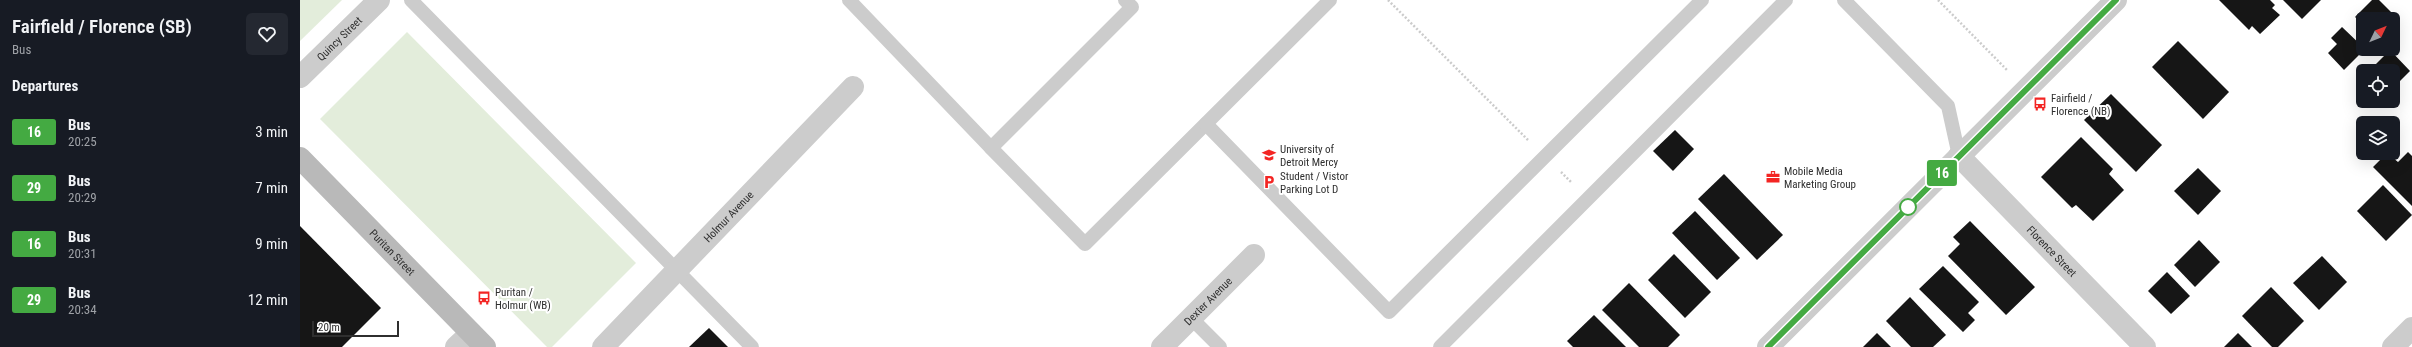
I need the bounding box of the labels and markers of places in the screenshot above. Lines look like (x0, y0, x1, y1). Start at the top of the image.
place label: Fairfield / Florence (NB) (2051, 92, 2111, 118)
bus stop icon: Fairfield / Florence (NB) (2032, 96, 2048, 112)
place label: University of Detroit Mercy (1280, 143, 1339, 169)
school or university icon: University of Detroit Mercy (1261, 147, 1277, 163)
place label: Mobile Media Marketing Group (1784, 165, 1856, 191)
office icon: Mobile Media Marketing Group (1765, 169, 1781, 185)
place label: Student / Vistor Parking Lot D (1280, 170, 1349, 196)
parking icon: Student / Vistor Parking Lot D (1261, 174, 1277, 190)
unlabelled marker (1899, 198, 1917, 216)
place label: Puritan / Holmur (WB) (495, 286, 551, 312)
bus stop icon: Puritan / Holmur (WB) (476, 290, 492, 306)

